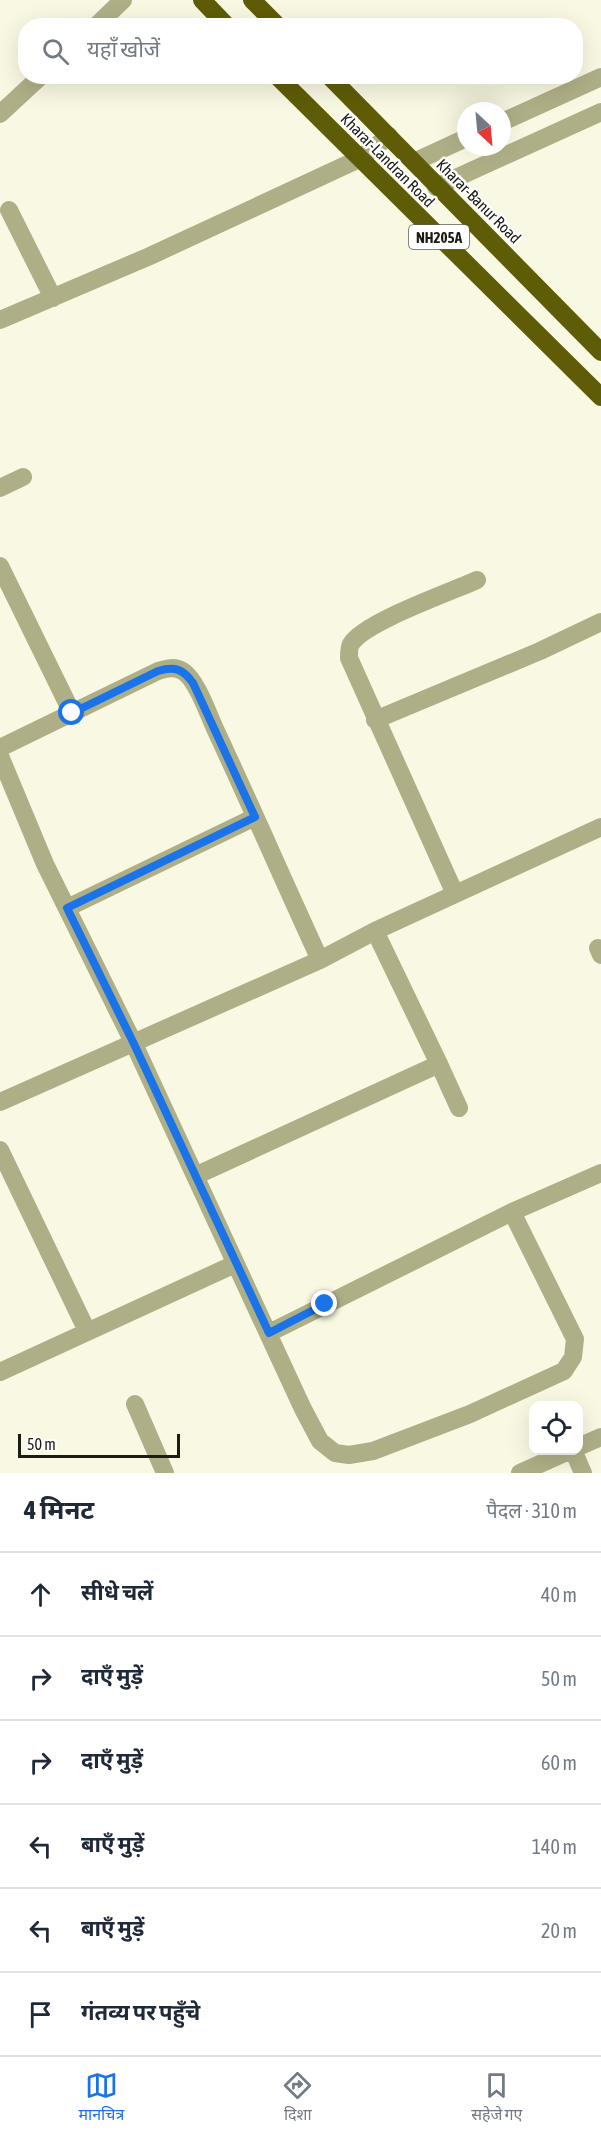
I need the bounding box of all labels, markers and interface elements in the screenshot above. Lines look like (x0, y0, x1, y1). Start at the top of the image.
search box (18, 18, 583, 84)
icon: search (39, 35, 72, 68)
text: यहाँ खोजें (87, 36, 160, 62)
north arrow (457, 102, 511, 156)
street label: Kharar-Landran Road (337, 109, 439, 211)
street label: Kharar-Banur Road (433, 155, 525, 247)
road number: NH205A (409, 225, 469, 249)
route start (58, 699, 84, 725)
route end (311, 1290, 337, 1316)
map controls (529, 1401, 583, 1455)
button: locate (529, 1401, 583, 1455)
scale bar (18, 1431, 180, 1458)
text: 50 m (27, 1435, 56, 1453)
text: 4 मिनट (24, 1495, 94, 1525)
text: पैदल · 310 m (486, 1499, 577, 1522)
icon: ahead (24, 1578, 57, 1611)
text: सीधे चलें (81, 1579, 153, 1605)
text: 40 m (541, 1583, 577, 1606)
icon: right (24, 1662, 57, 1695)
text: दाएँ मुड़ें (81, 1663, 143, 1689)
text: 50 m (541, 1667, 577, 1690)
icon: right (24, 1746, 57, 1779)
text: दाएँ मुड़ें (81, 1747, 143, 1773)
text: 60 m (541, 1751, 577, 1774)
icon: left (24, 1830, 57, 1863)
text: बाएँ मुड़ें (81, 1831, 144, 1857)
text: 140 m (532, 1835, 577, 1858)
icon: left (24, 1914, 57, 1947)
text: बाएँ मुड़ें (81, 1915, 144, 1941)
text: 20 m (541, 1919, 577, 1942)
icon: arrive (24, 1998, 57, 2031)
text: गंतव्य पर पहुँचे (81, 1999, 200, 2025)
tab: मानचित्र (79, 2069, 124, 2127)
tab: दिशा (281, 2069, 314, 2127)
tab: सहेजे गए (471, 2069, 522, 2127)

